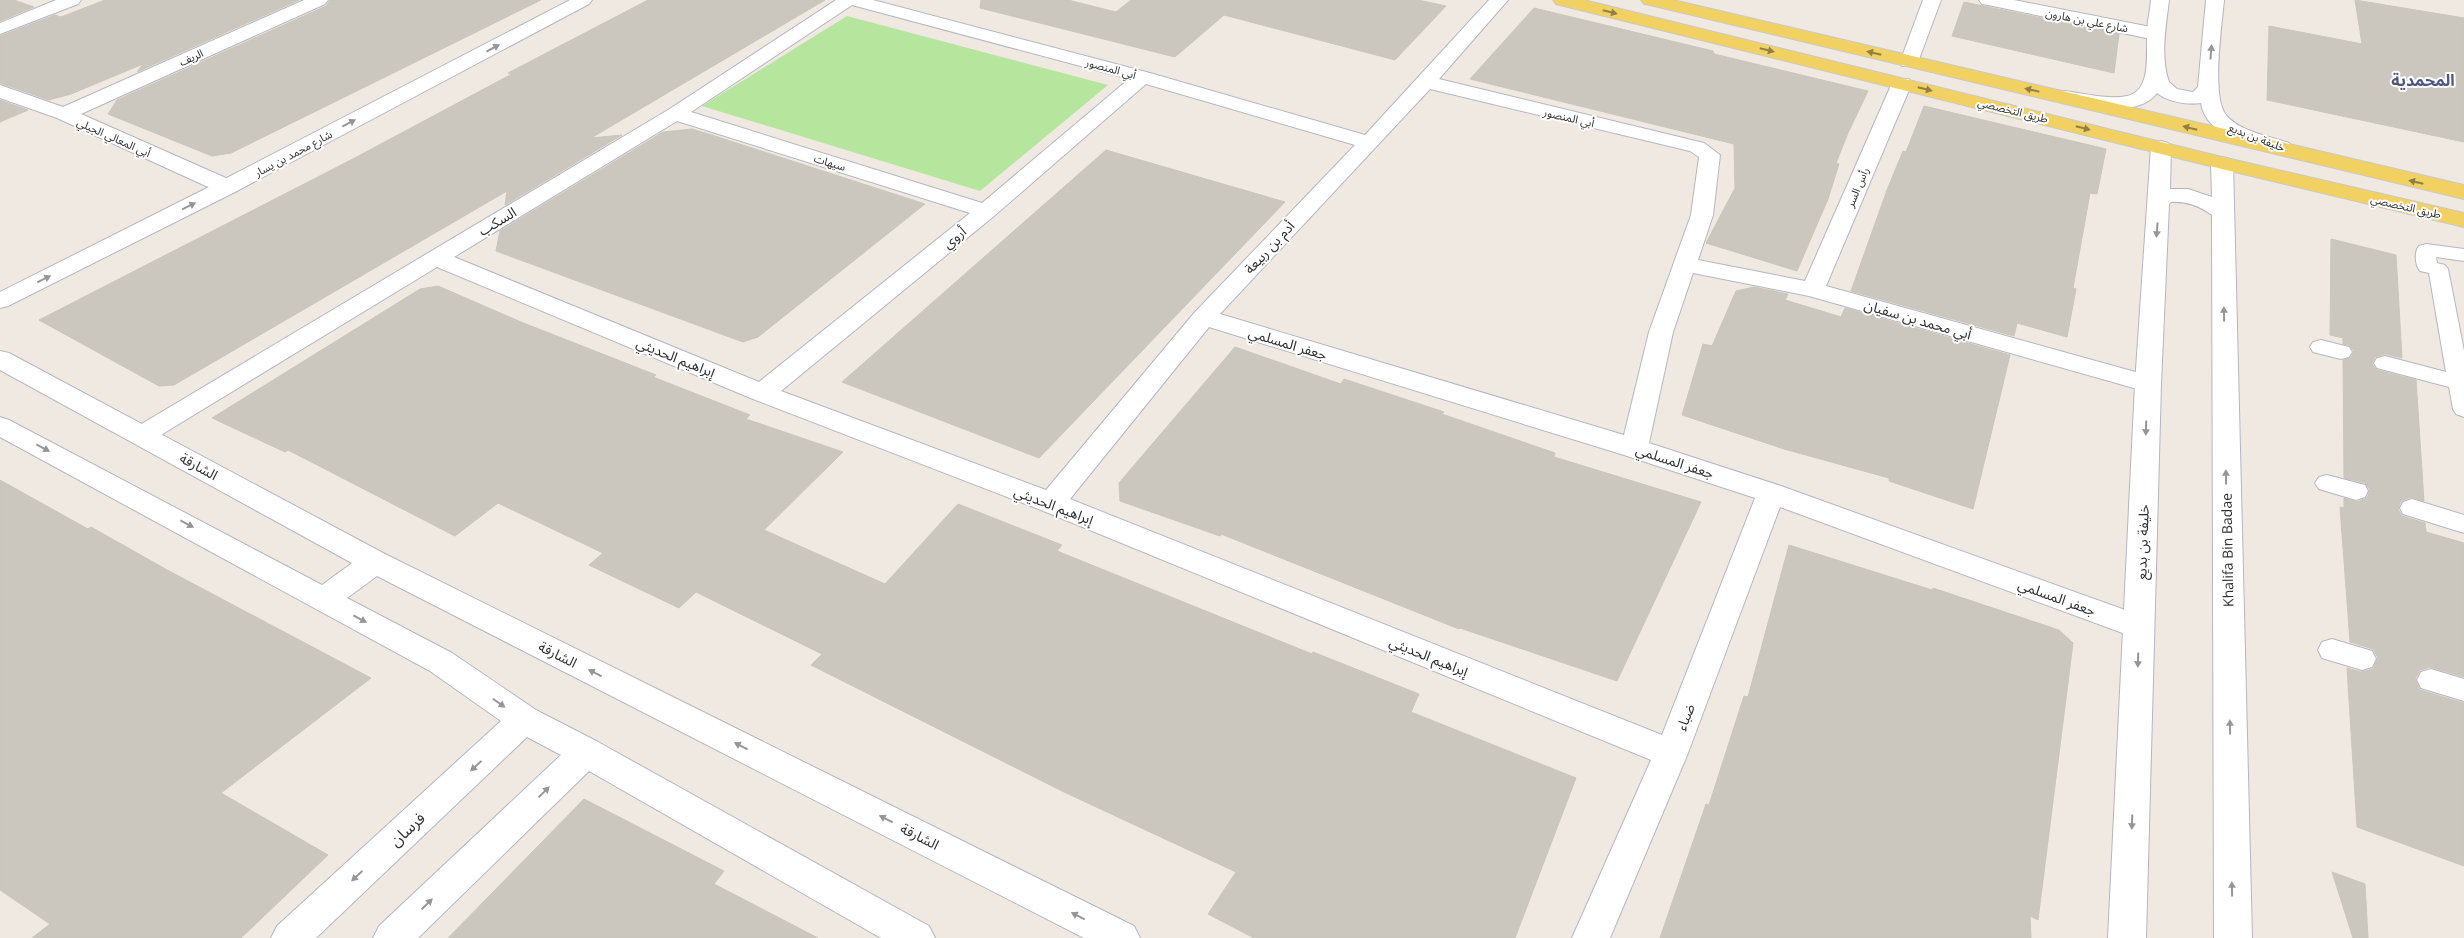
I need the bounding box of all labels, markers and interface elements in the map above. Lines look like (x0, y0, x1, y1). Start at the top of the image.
street label: شارع علي بن هارون (2044, 5, 2130, 38)
one-way arrow (1602, 8, 1617, 16)
one-way arrow (485, 44, 500, 52)
one-way arrow (2207, 44, 2215, 60)
street label: الريف (177, 45, 205, 69)
one-way arrow (1760, 46, 1775, 54)
one-way arrow (1866, 49, 1881, 57)
street label: أبي المنصور (1082, 54, 1138, 84)
district label: المحمدية (2391, 69, 2455, 91)
one-way arrow (1918, 85, 1933, 93)
one-way arrow (2025, 86, 2040, 94)
street label: طريق التخصصي (1976, 94, 2050, 128)
street label: أبي المنصور (1541, 104, 1596, 133)
street label: أبي المعالي الجيلي (74, 114, 153, 162)
one-way arrow (342, 119, 356, 127)
street label: خليفة بن بديع (2226, 119, 2288, 156)
one-way arrow (2076, 124, 2091, 132)
one-way arrow (2183, 124, 2198, 132)
street label: شارع محمد بن يسار (251, 126, 335, 181)
street label: سيهات (812, 150, 848, 174)
street label: رأس السر (1842, 165, 1872, 210)
one-way arrow (2409, 178, 2424, 186)
street label: طريق التخصصي (2369, 191, 2443, 224)
one-way arrow (182, 202, 196, 210)
street label: السكب (474, 202, 520, 240)
street label: أدم بن ربيعة (1240, 216, 1300, 279)
street label: أروي (938, 221, 972, 254)
one-way arrow (2153, 223, 2161, 239)
one-way arrow (36, 275, 51, 283)
street label: أبي محمد بن سفيان (1861, 295, 1974, 346)
one-way arrow (2220, 306, 2228, 322)
street label: جعفر المسلمي (1246, 322, 1330, 366)
street label: إبراهيم الحديثي (633, 333, 719, 384)
one-way arrow (2142, 420, 2150, 436)
street label: جعفر المسلمي (1633, 439, 1717, 485)
one-way arrow (36, 444, 50, 453)
street label: الشارقة (177, 448, 221, 484)
one-way arrow (2222, 469, 2230, 485)
street label: إبراهيم الحديثي (1011, 481, 1097, 531)
street label: Khalifa Bin Badae (2217, 493, 2237, 607)
street label: خليفة بن بديع (2131, 504, 2155, 580)
one-way arrow (180, 520, 193, 529)
street label: جعفر المسلمي (2015, 574, 2098, 622)
one-way arrow (353, 614, 367, 623)
street label: إبراهيم الحديثي (1386, 632, 1472, 683)
street label: الشارقة (536, 636, 580, 672)
one-way arrow (2134, 652, 2142, 668)
one-way arrow (588, 669, 603, 677)
one-way arrow (492, 698, 506, 708)
street label: ضباء (1671, 701, 1699, 733)
one-way arrow (2225, 719, 2233, 735)
one-way arrow (734, 742, 748, 750)
one-way arrow (470, 760, 482, 772)
one-way arrow (538, 786, 550, 798)
street label: فرسان (384, 807, 430, 851)
one-way arrow (879, 815, 893, 823)
one-way arrow (2128, 815, 2136, 831)
street label: الشارقة (898, 818, 942, 854)
one-way arrow (351, 870, 363, 882)
one-way arrow (2228, 881, 2236, 897)
one-way arrow (421, 898, 433, 910)
one-way arrow (1071, 912, 1085, 920)

